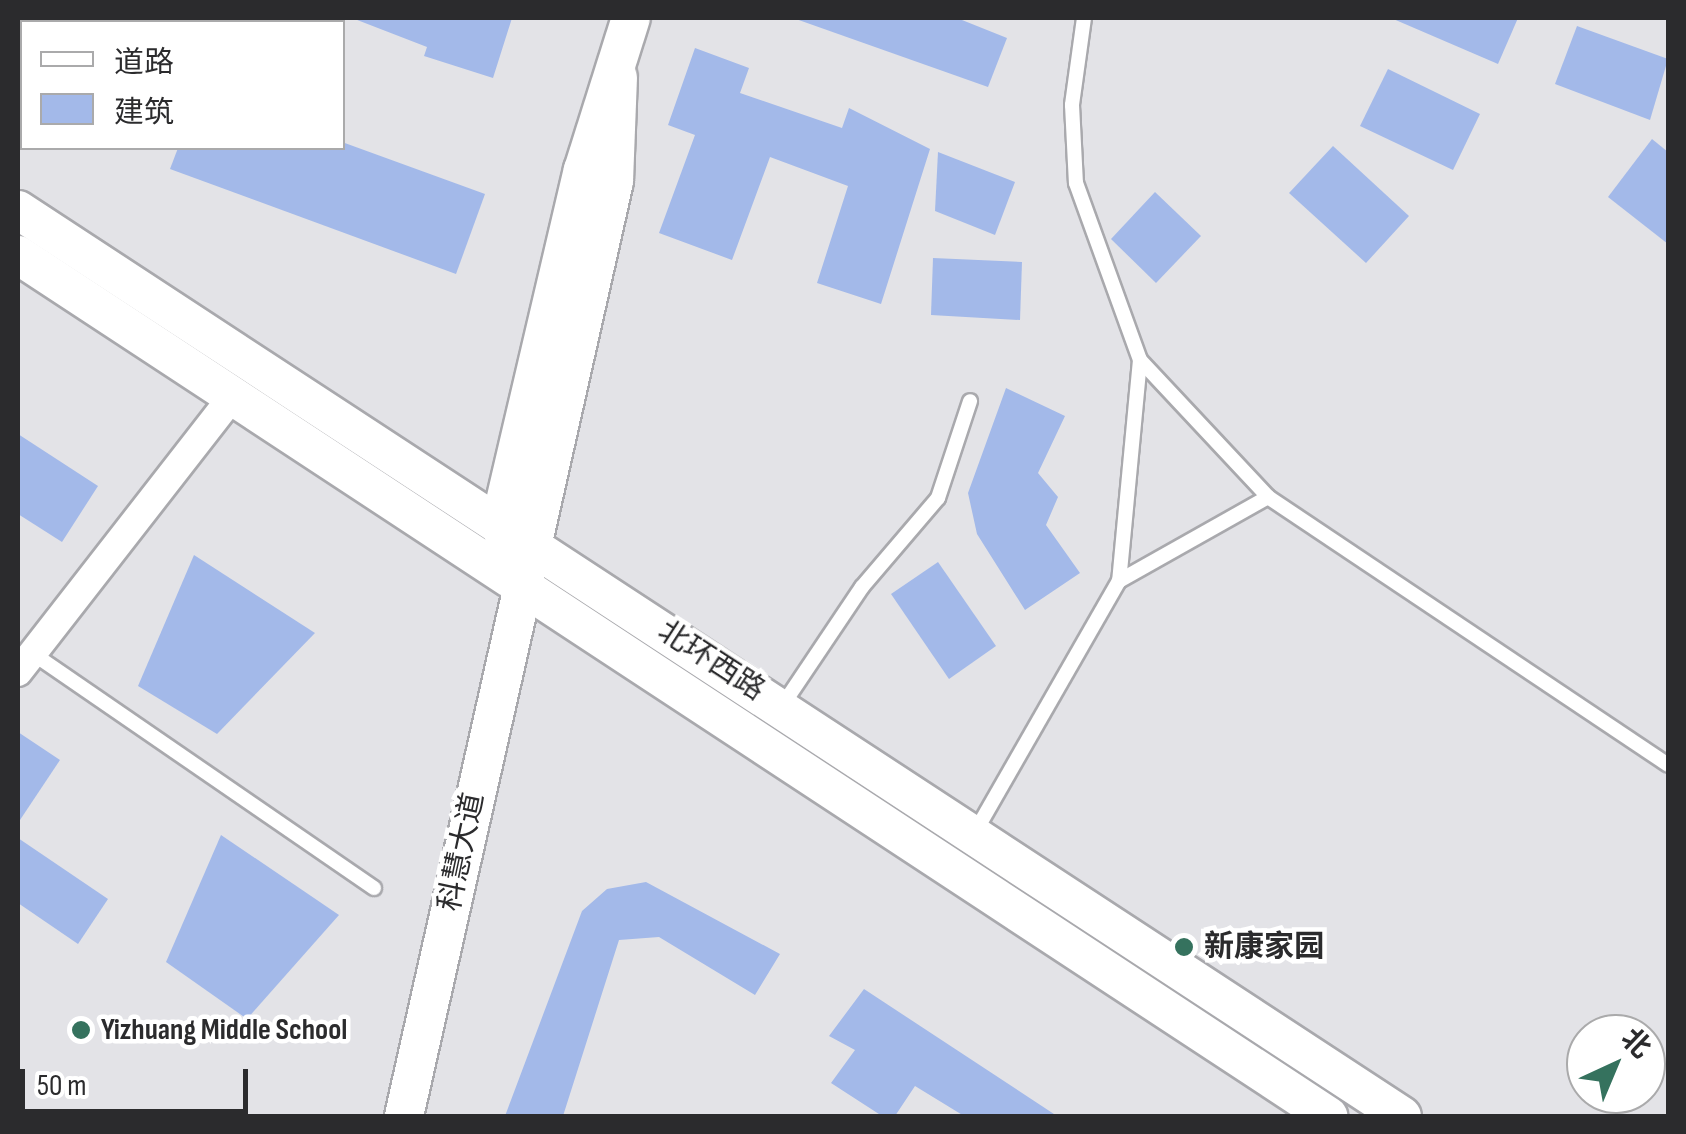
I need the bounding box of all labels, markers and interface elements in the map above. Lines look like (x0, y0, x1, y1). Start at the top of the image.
legend (20, 20, 345, 150)
text: 道路 (114, 45, 174, 81)
text: 建筑 (114, 95, 174, 131)
street label: 北环西路 (651, 613, 771, 709)
street label: 科慧大道 (432, 790, 492, 914)
place label: 新康家园 (1204, 929, 1324, 965)
marker: 新康家园 (1173, 936, 1195, 958)
place label: Yizhuang Middle School (101, 1012, 347, 1048)
north arrow (1566, 1014, 1666, 1114)
marker: Yizhuang Middle School (70, 1019, 92, 1041)
text: 北 (1614, 1022, 1657, 1065)
scale bar (25, 1049, 252, 1111)
text: 50 m (37, 1068, 86, 1104)

